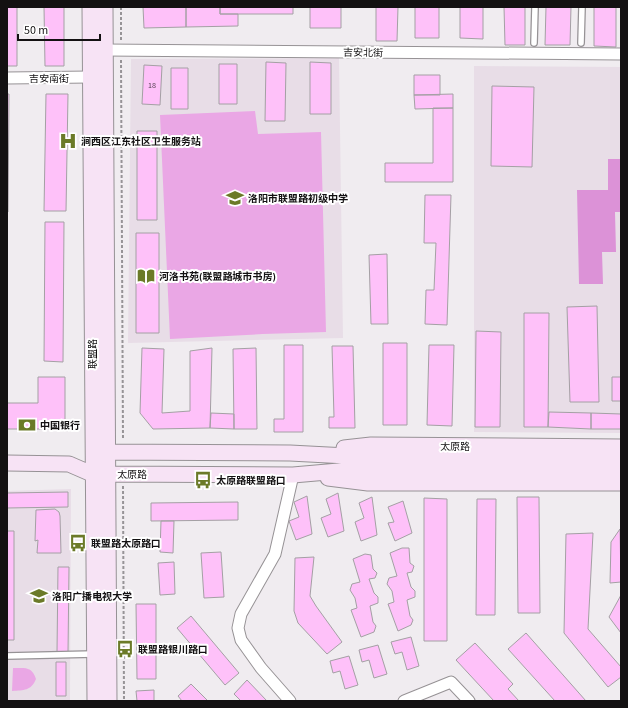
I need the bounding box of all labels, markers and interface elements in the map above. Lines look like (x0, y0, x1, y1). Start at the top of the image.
scale bar (18, 16, 100, 42)
text: 50 m (24, 22, 48, 39)
street label: 吉安北街 (343, 46, 383, 60)
street label: 吉安南街 (29, 72, 69, 86)
house number: 18 (148, 80, 156, 91)
hospital icon: 涧西区江东社区卫生服务站 (58, 131, 78, 151)
place label: 涧西区江东社区卫生服务站 (81, 135, 201, 149)
school or university icon: 洛阳市联盟路初级中学 (225, 188, 245, 208)
place label: 洛阳市联盟路初级中学 (248, 192, 348, 206)
library icon: 河洛书苑(联盟路城市书房) (136, 266, 156, 286)
place label: 河洛书苑(联盟路城市书房) (159, 270, 276, 284)
street label: 联盟路 (86, 339, 100, 369)
bank icon: 中国银行 (17, 415, 37, 435)
place label: 中国银行 (40, 419, 80, 433)
street label: 太原路 (440, 440, 470, 454)
street label: 太原路 (117, 468, 147, 482)
bus stop icon: 太原路联盟路口 (193, 470, 213, 490)
place label: 太原路联盟路口 (216, 474, 286, 488)
bus stop icon: 联盟路太原路口 (68, 533, 88, 553)
place label: 联盟路太原路口 (91, 537, 161, 551)
school or university icon: 洛阳广播电视大学 (29, 586, 49, 606)
place label: 洛阳广播电视大学 (52, 590, 132, 604)
bus stop icon: 联盟路银川路口 (115, 639, 135, 659)
place label: 联盟路银川路口 (138, 643, 208, 657)

